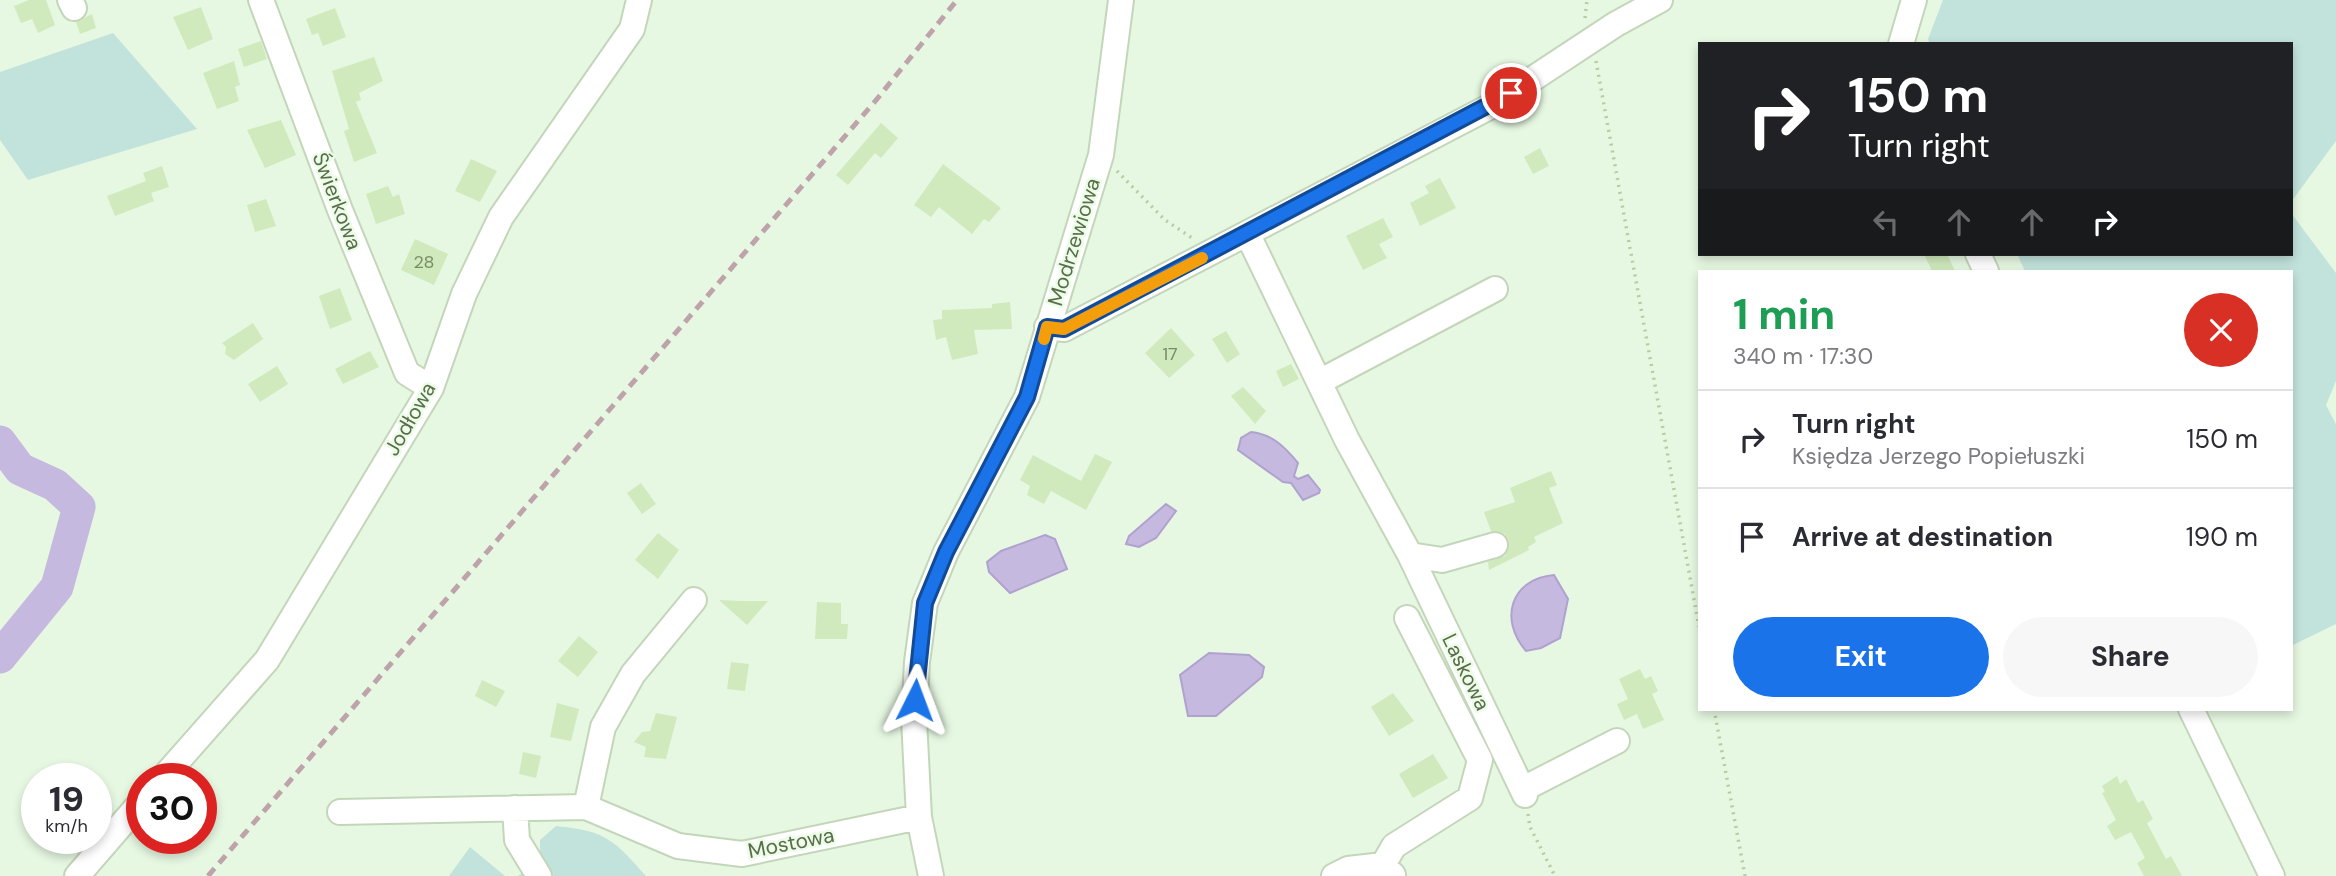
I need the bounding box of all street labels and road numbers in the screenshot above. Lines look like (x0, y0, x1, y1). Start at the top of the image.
street label: Świerkowa (306, 148, 368, 254)
street label: Modrzewiowa (1041, 175, 1107, 309)
street label: Jodłowa (378, 377, 442, 461)
street label: Laskowa (1435, 629, 1497, 715)
street label: Mostowa (745, 821, 837, 865)

